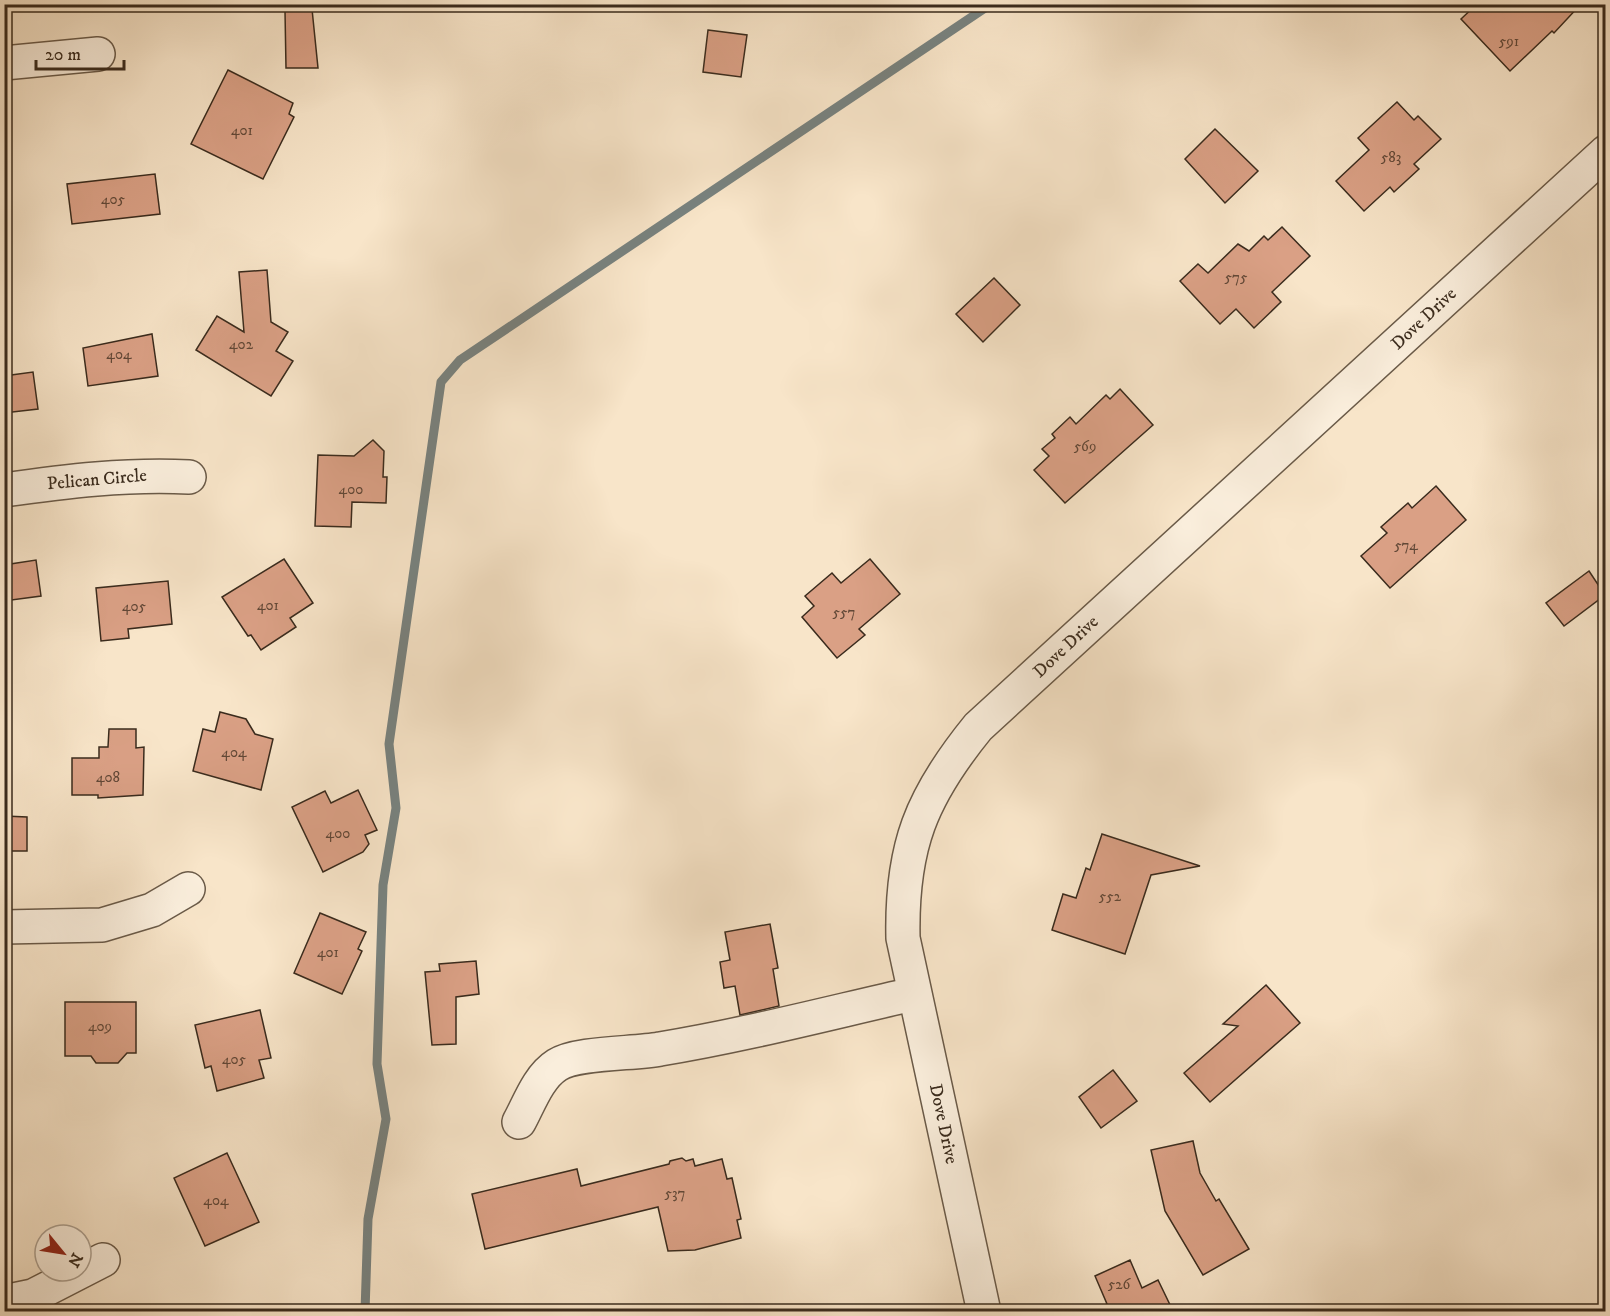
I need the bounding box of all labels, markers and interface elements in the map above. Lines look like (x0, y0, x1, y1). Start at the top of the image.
house number: 591 (1499, 32, 1519, 51)
scale bar (36, 33, 124, 71)
text: 20 m (45, 44, 81, 66)
house number: 401 (231, 121, 253, 140)
house number: 583 (1381, 148, 1401, 167)
house number: 405 (101, 190, 126, 209)
house number: 575 (1225, 268, 1248, 287)
street label: Dove Drive (1387, 283, 1461, 355)
house number: 402 (229, 335, 254, 354)
house number: 404 (106, 345, 132, 364)
house number: 569 (1074, 437, 1096, 456)
street label: Pelican Circle (46, 465, 148, 495)
house number: 400 (339, 480, 363, 499)
house number: 574 (1394, 536, 1418, 555)
house number: 401 (257, 596, 279, 615)
house number: 405 (122, 597, 147, 616)
house number: 557 (833, 603, 855, 622)
street label: Dove Drive (1029, 611, 1103, 683)
house number: 404 (221, 743, 247, 762)
house number: 408 (96, 768, 120, 787)
house number: 400 (326, 824, 350, 843)
house number: 552 (1099, 887, 1122, 906)
house number: 401 (317, 943, 339, 962)
house number: 409 (88, 1017, 112, 1036)
house number: 405 (222, 1050, 247, 1069)
street label: Dove Drive (924, 1082, 962, 1166)
house number: 537 (665, 1184, 686, 1203)
house number: 404 (203, 1191, 229, 1210)
north arrow (33, 1223, 93, 1283)
text: N (63, 1249, 87, 1271)
house number: 526 (1108, 1275, 1132, 1294)

